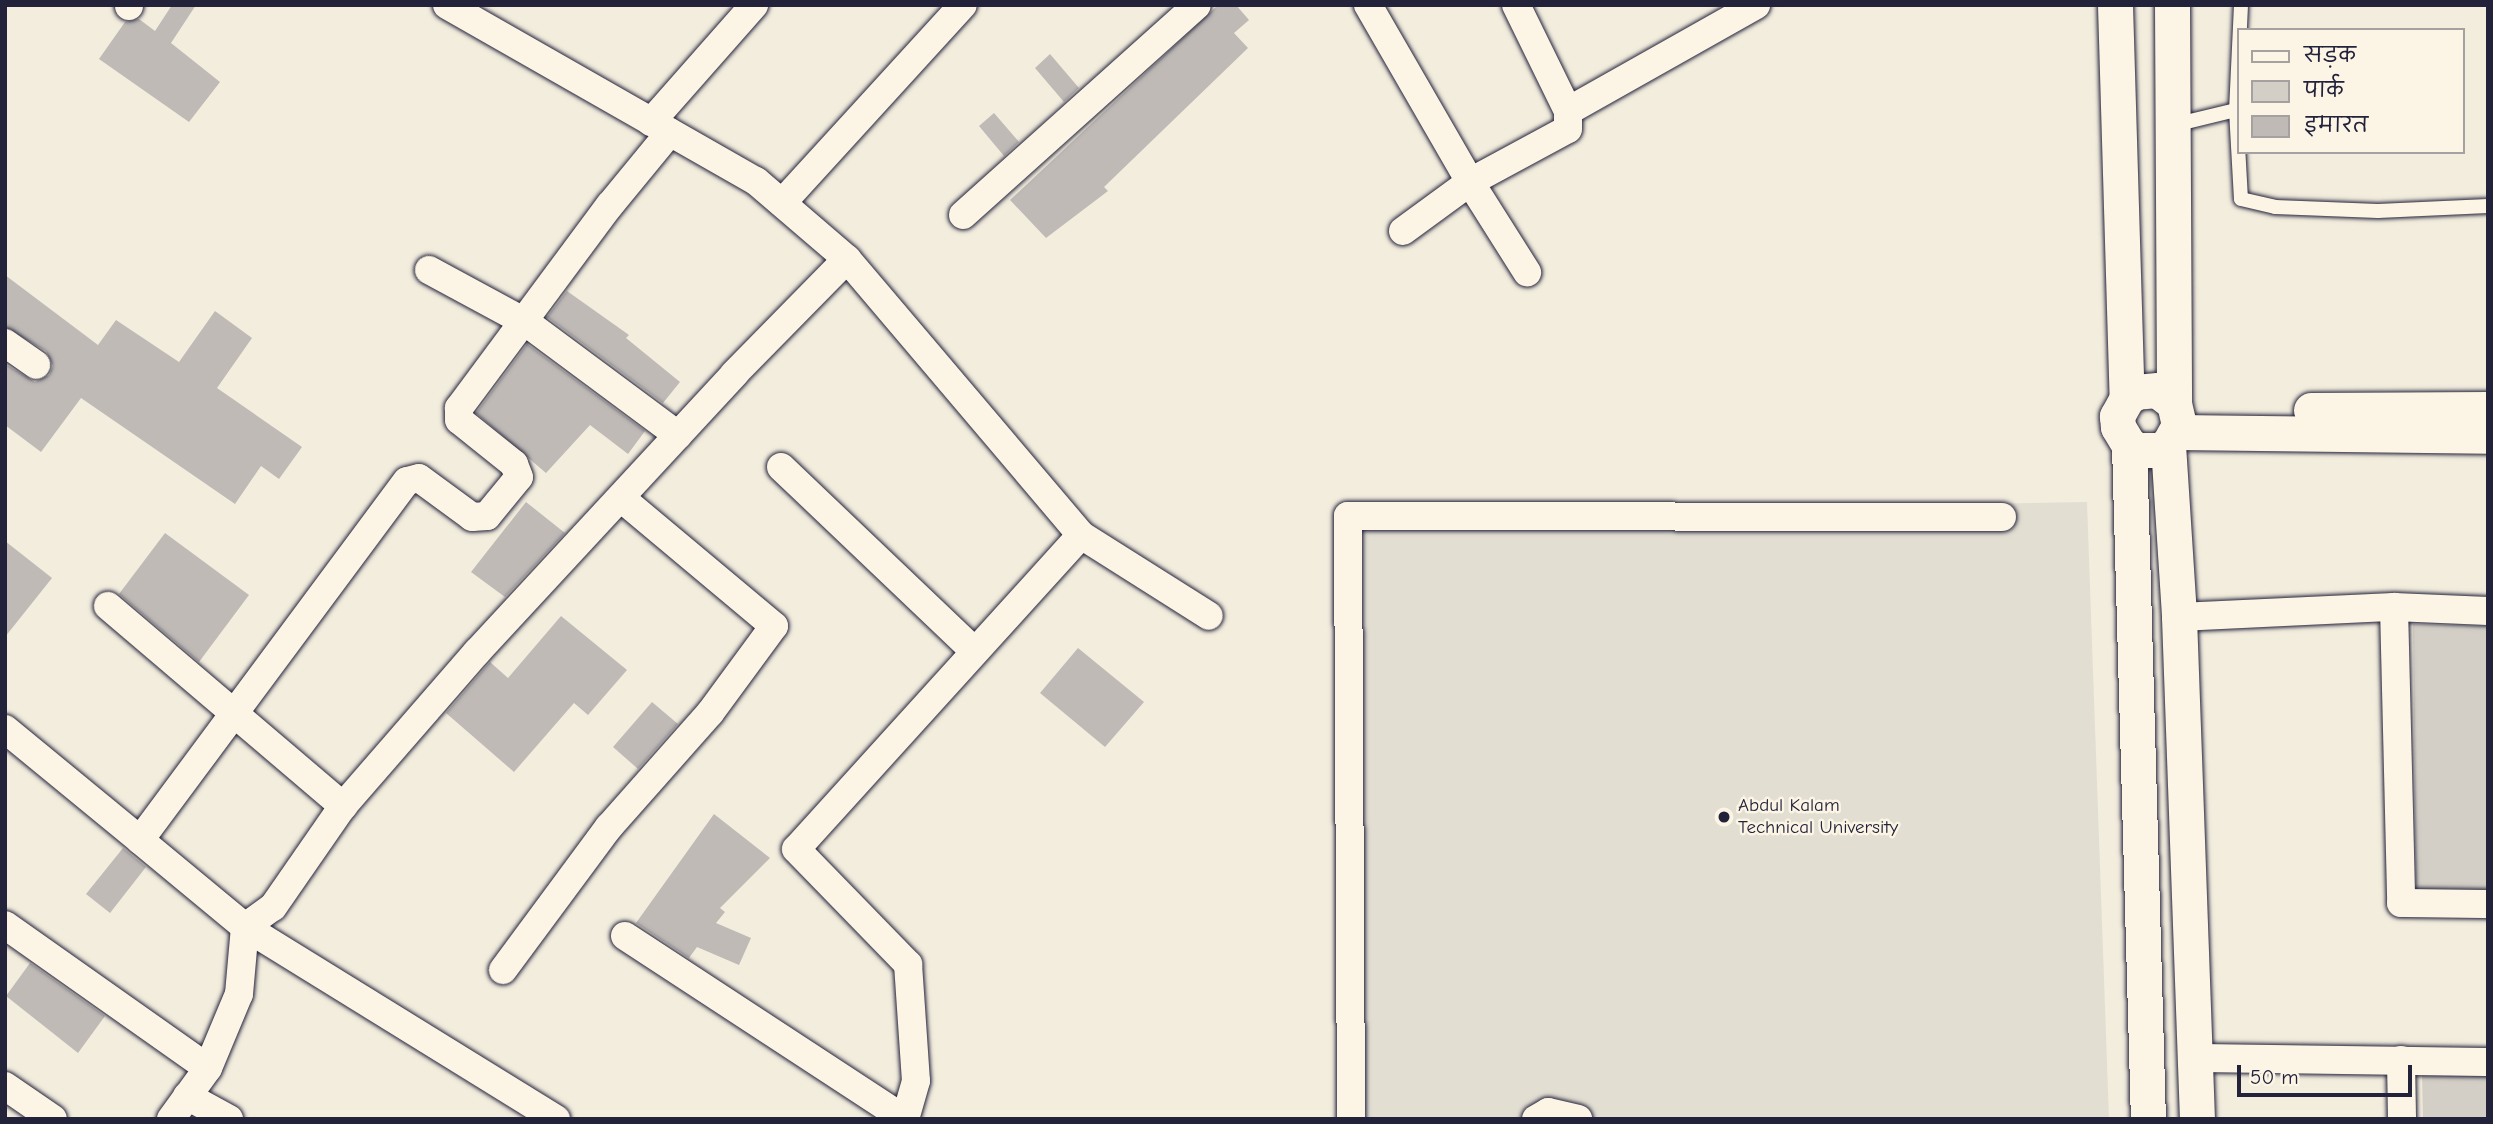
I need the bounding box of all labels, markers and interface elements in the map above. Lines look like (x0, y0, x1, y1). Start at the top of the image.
legend (2238, 28, 2465, 154)
text: सड़क (2304, 43, 2356, 67)
text: पार्क (2304, 78, 2344, 102)
text: इमारत (2304, 113, 2368, 137)
place label: Abdul Kalam Technical University (1738, 795, 1898, 839)
marker: Abdul Kalam Technical University (1716, 809, 1732, 825)
scale bar (2241, 1050, 2416, 1094)
text: 50 m (2250, 1065, 2299, 1089)

